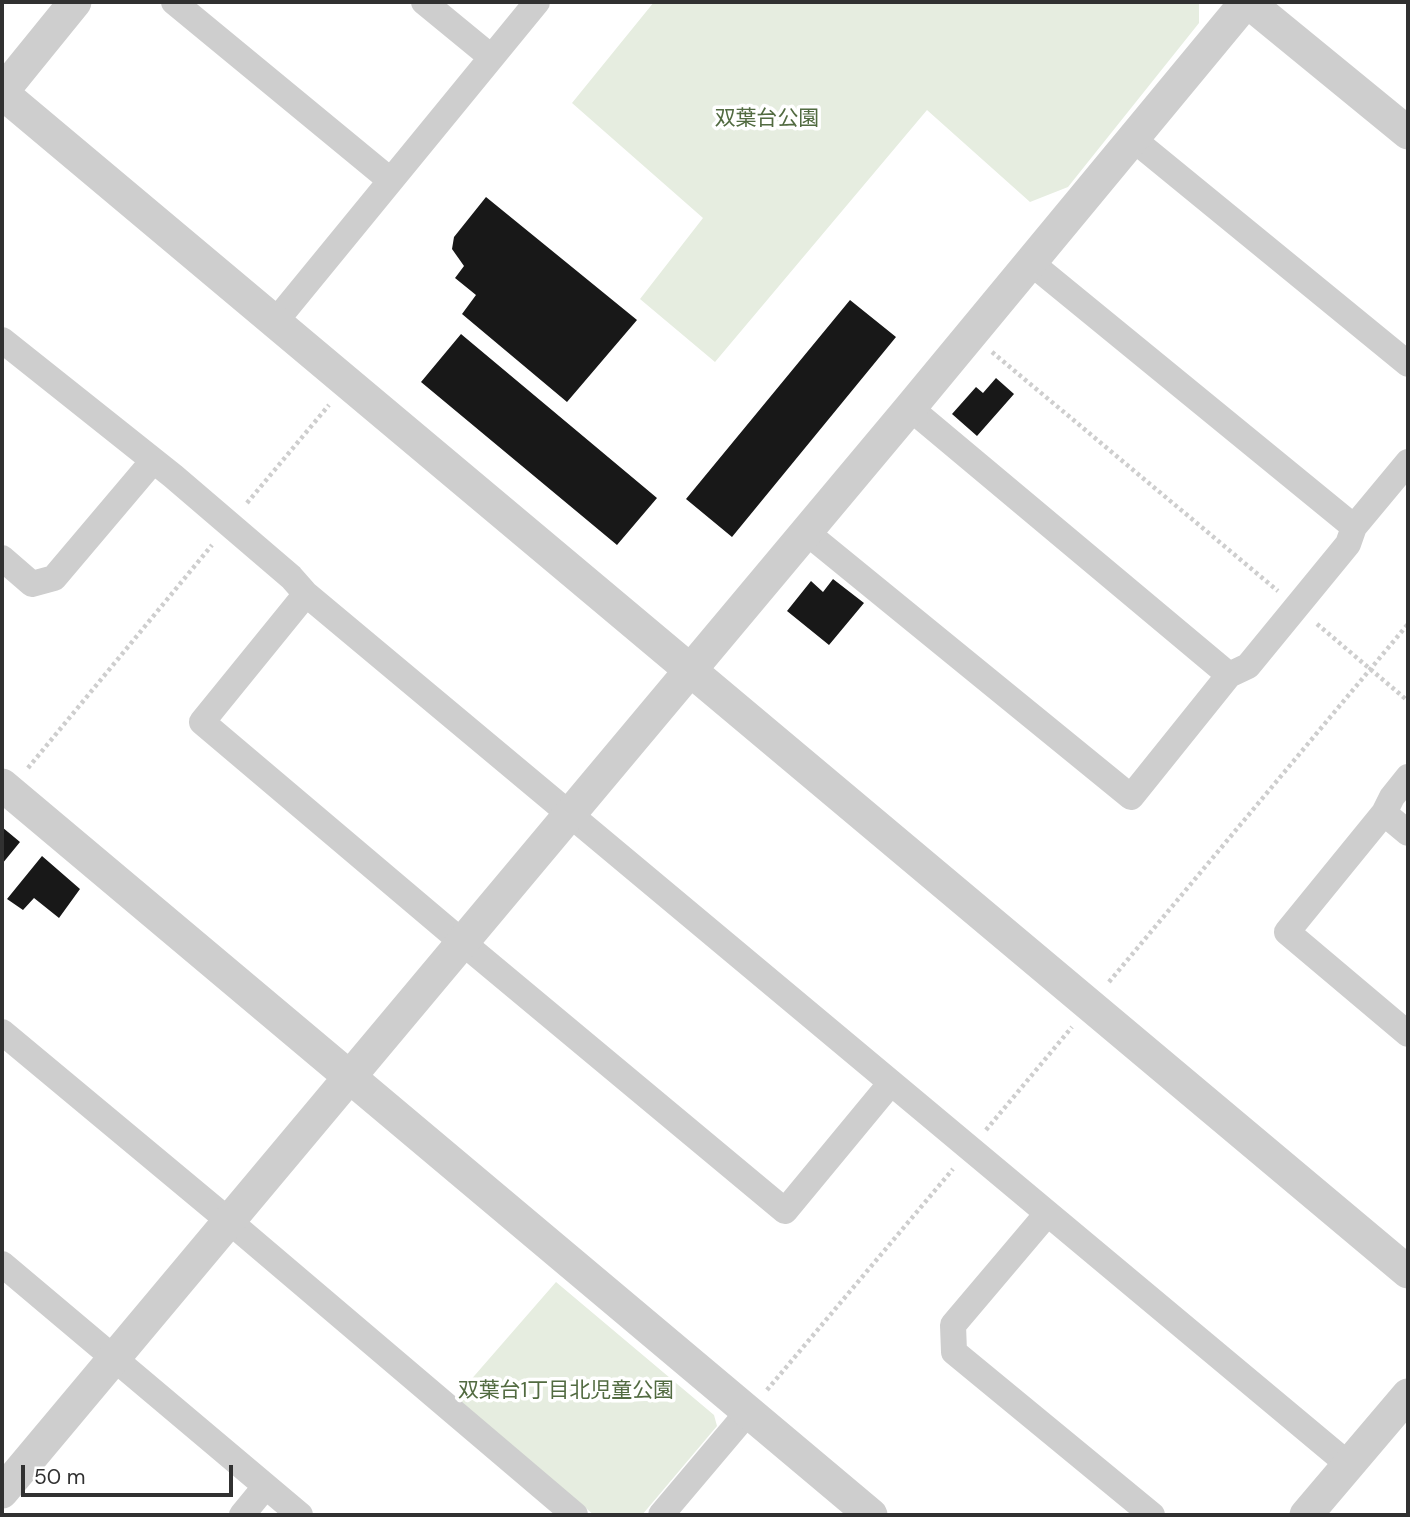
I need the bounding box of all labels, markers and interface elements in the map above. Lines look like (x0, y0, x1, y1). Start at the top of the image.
park label: 双葉台公園 (715, 106, 819, 132)
park label: 双葉台1丁目北児童公園 (458, 1378, 674, 1404)
scale bar (24, 1450, 236, 1494)
text: 50 m (34, 1463, 85, 1491)

